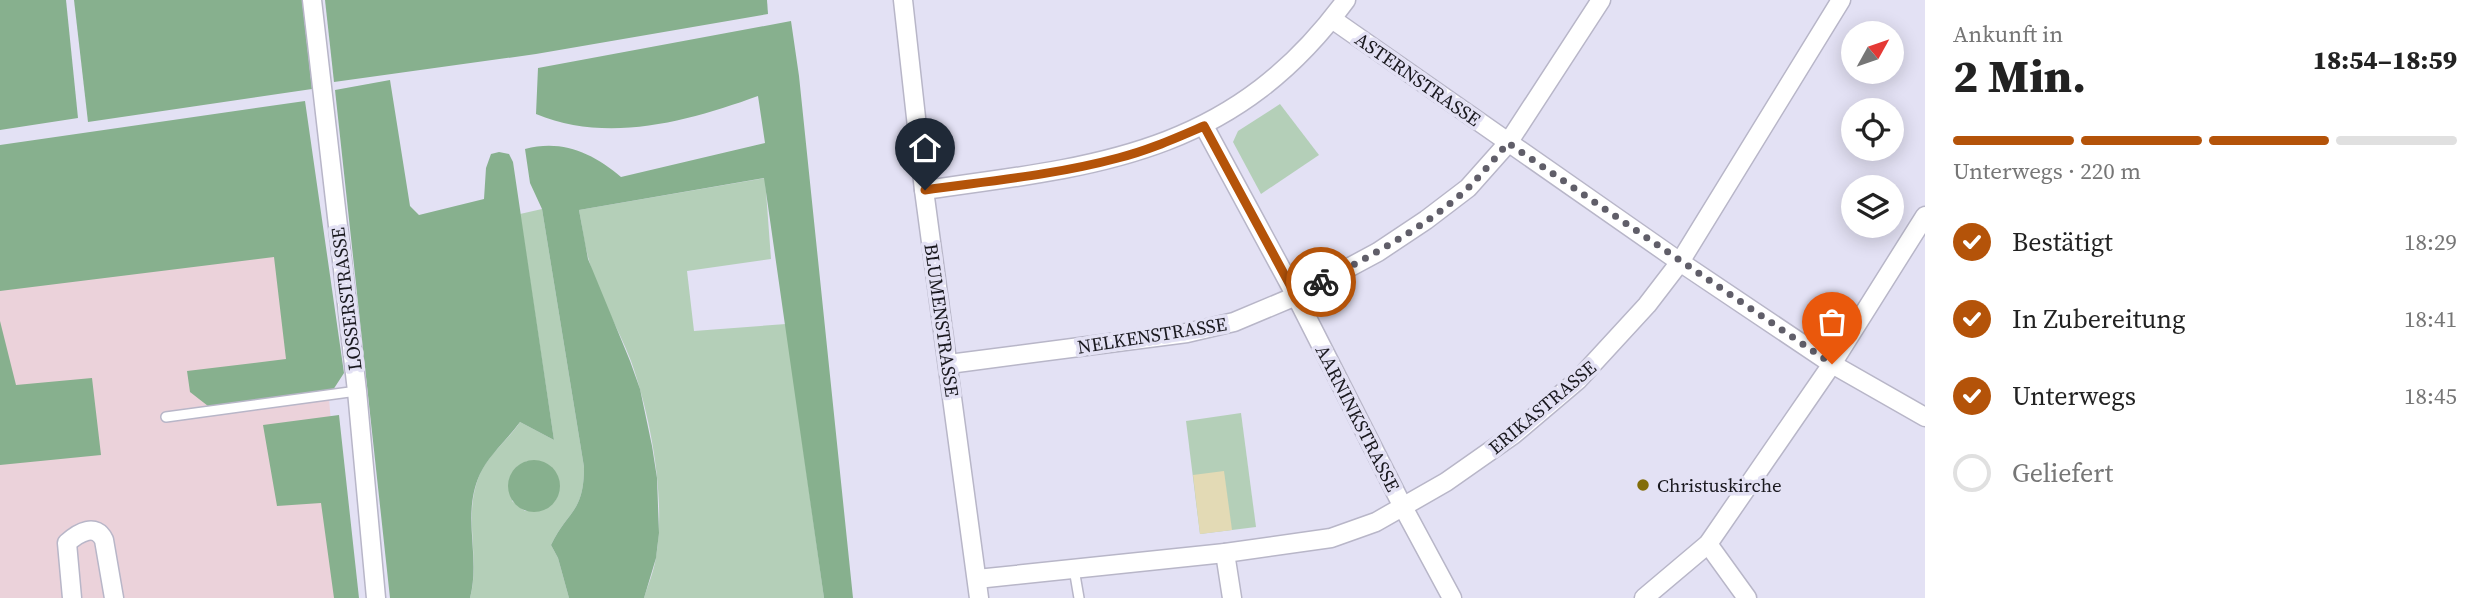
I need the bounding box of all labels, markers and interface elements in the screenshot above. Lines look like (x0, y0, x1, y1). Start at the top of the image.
text: Ankunft in (1953, 18, 2063, 50)
north arrow (1841, 21, 1904, 84)
map controls (1841, 21, 1904, 238)
street label: ASTERNSTRASSE (1350, 26, 1486, 132)
text: 18:54–18:59 (2313, 42, 2457, 78)
text: 2 Min. (1953, 44, 2086, 107)
button: locate (1841, 98, 1904, 161)
pin (895, 118, 955, 190)
icon: home (906, 129, 944, 167)
text: Unterwegs · 220 m (1953, 155, 2141, 187)
button: layers (1841, 175, 1904, 238)
icon: check (1953, 223, 1991, 261)
text: Bestätigt (2012, 224, 2113, 260)
street label: LOSSERSTRASSE (324, 226, 368, 372)
text: 18:29 (2404, 226, 2457, 258)
street label: BLUMENSTRASSE (918, 242, 966, 398)
courier (1286, 247, 1356, 317)
icon: bike (1302, 263, 1340, 301)
pin (1802, 292, 1862, 364)
icon: check (1953, 300, 1991, 338)
text: In Zubereitung (2012, 301, 2186, 337)
icon: bag (1813, 303, 1851, 341)
text: 18:41 (2404, 303, 2457, 335)
street label: NELKENSTRASSE (1075, 310, 1229, 360)
street label: AARNINKSTRASSE (1310, 340, 1406, 496)
street label: ERIKASTRASSE (1483, 354, 1601, 460)
icon: check (1953, 377, 1991, 415)
text: Unterwegs (2012, 378, 2136, 414)
text: 18:45 (2404, 380, 2457, 412)
text: Geliefert (2012, 455, 2113, 491)
place label: Christuskirche (1657, 472, 1782, 498)
marker: Christuskirche (1635, 477, 1651, 493)

